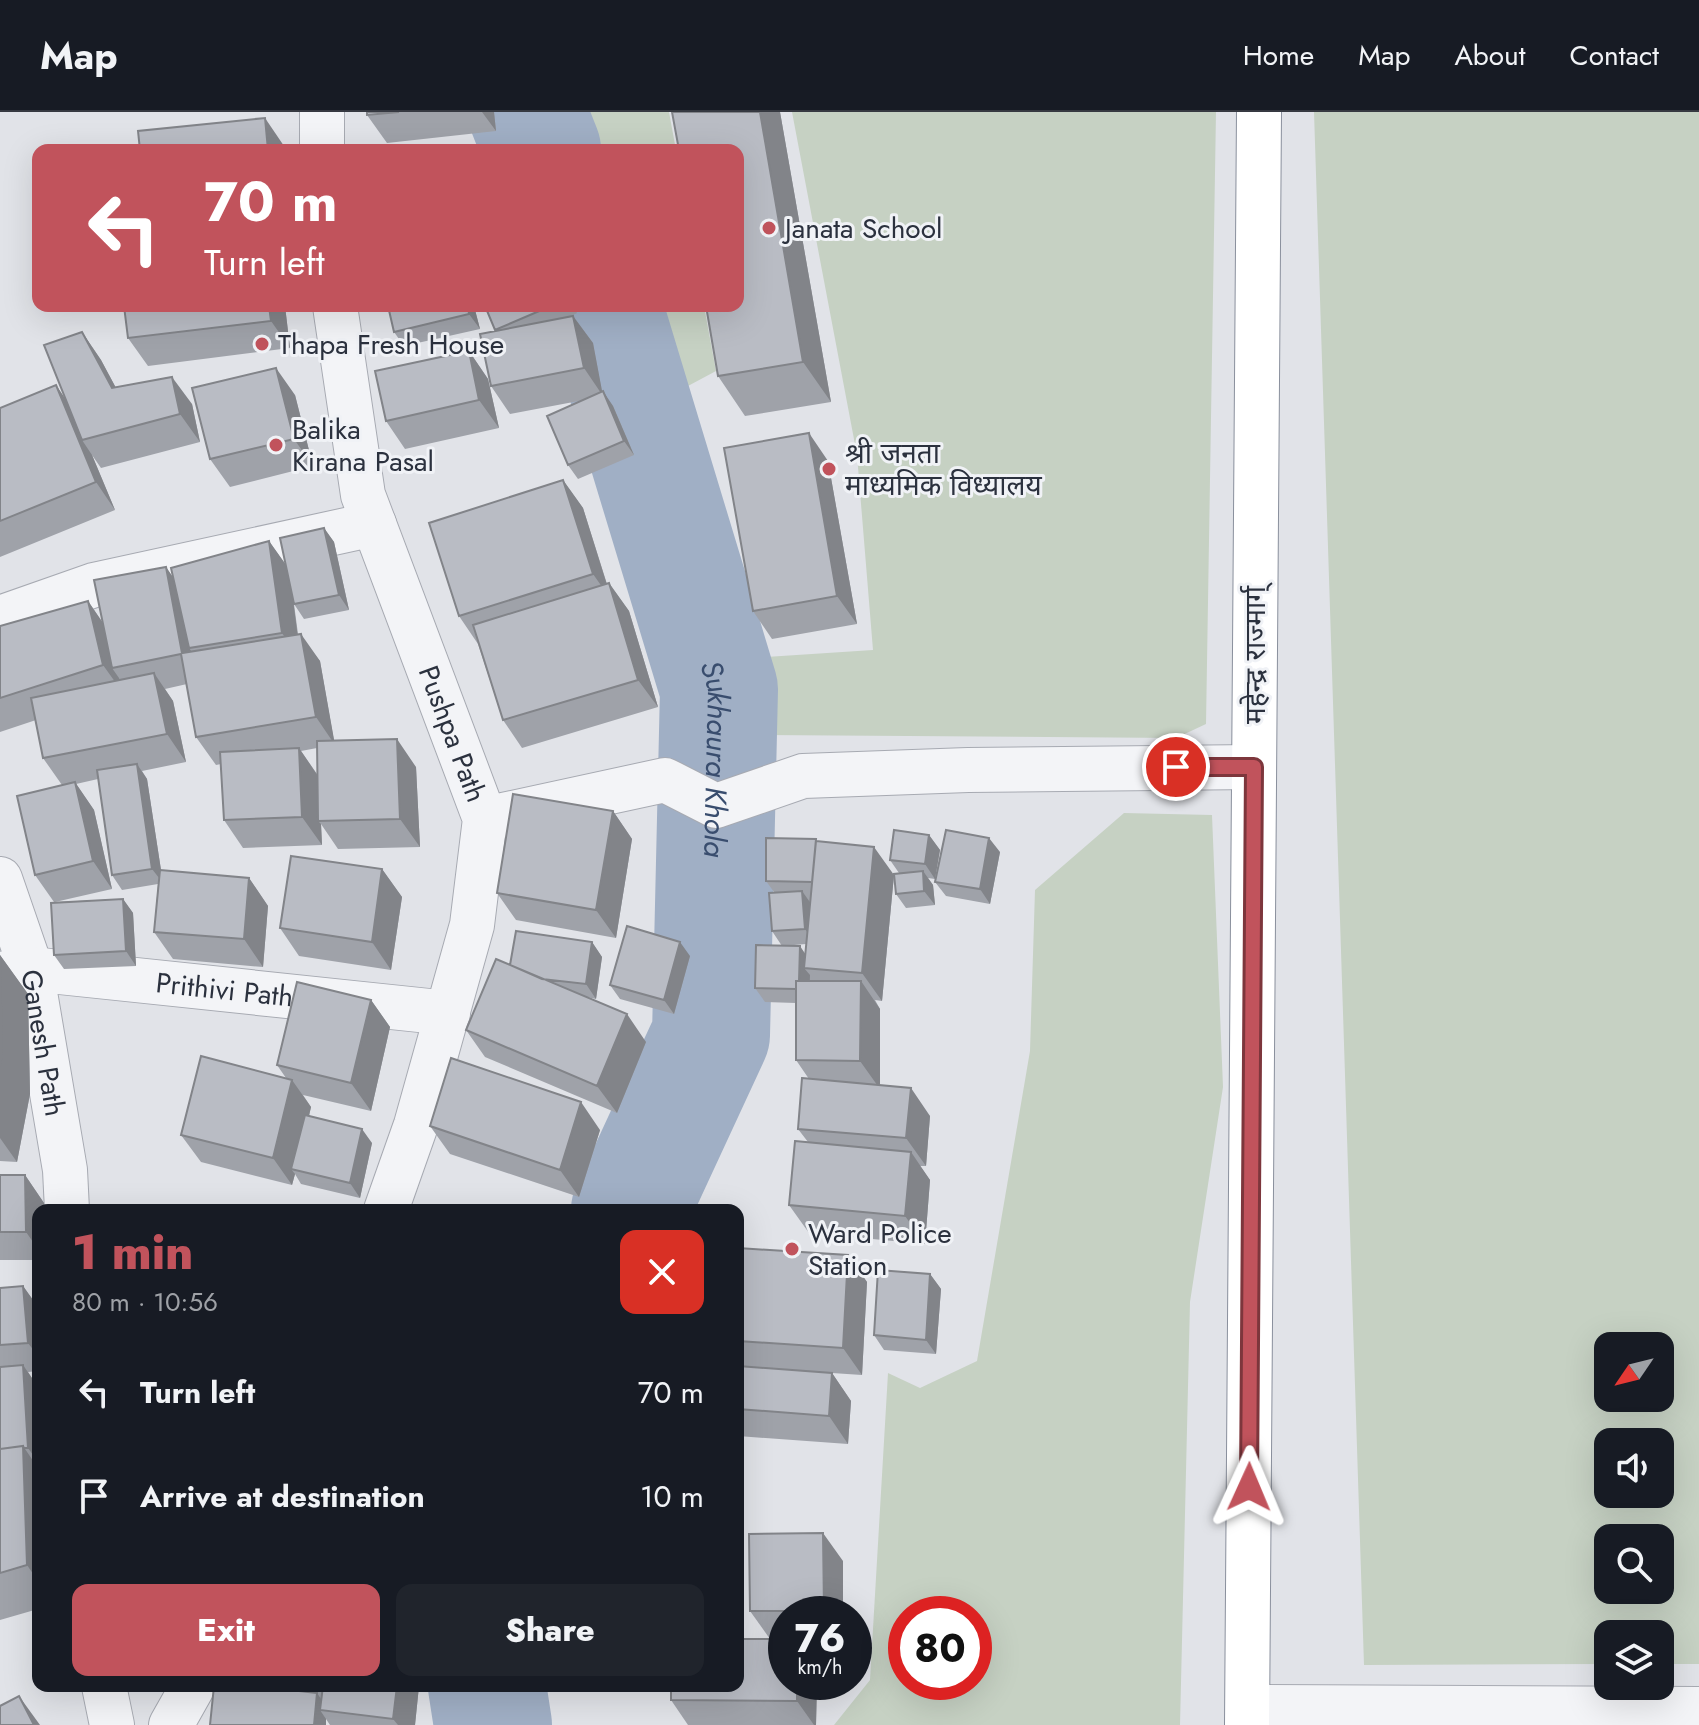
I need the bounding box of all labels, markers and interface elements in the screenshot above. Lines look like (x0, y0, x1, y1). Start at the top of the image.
text: Map (40, 28, 118, 83)
text: Home (1243, 35, 1314, 76)
text: Map (1358, 35, 1410, 76)
text: About (1454, 35, 1526, 76)
text: Contact (1570, 35, 1659, 76)
text: 70 m (204, 161, 338, 242)
icon: left (72, 176, 176, 280)
place label: Janata School (781, 208, 942, 249)
marker: Janata School (760, 219, 778, 237)
text: Turn left (204, 236, 325, 288)
place label: Thapa Fresh House (278, 324, 504, 365)
marker: Thapa Fresh House (253, 335, 271, 353)
place label: Balika Kirana Pasal (292, 409, 434, 482)
place label: श्री जनता माध्यमिक विध्यालय (845, 433, 1042, 506)
marker: Balika Kirana Pasal (267, 436, 285, 454)
marker: श्री जनता माध्यमिक विध्यालय (820, 460, 838, 478)
street label: महेन्द्र राज्मार्ग् (1235, 582, 1276, 724)
water label: Sukhaura Khola (690, 655, 740, 859)
street label: Pushpa Path (408, 660, 497, 808)
pin (1142, 733, 1210, 801)
icon: arrive (1154, 745, 1198, 789)
street label: Prithivi Path (154, 962, 295, 1017)
street label: Ganesh Path (11, 966, 76, 1119)
place label: Ward Police Station (808, 1213, 952, 1286)
text: 1 min (72, 1218, 193, 1287)
button: close (620, 1230, 704, 1314)
marker: Ward Police Station (783, 1240, 801, 1258)
text: 80 m · 10:56 (72, 1283, 218, 1321)
north arrow (1594, 1332, 1674, 1412)
map controls (1594, 1332, 1674, 1700)
icon: left (72, 1370, 116, 1414)
text: Turn left (140, 1371, 255, 1414)
text: 70 m (638, 1371, 704, 1414)
button: sound (1594, 1428, 1674, 1508)
position arrow (1207, 1445, 1291, 1529)
icon: arrive (72, 1474, 116, 1518)
text: Arrive at destination (140, 1475, 425, 1518)
text: 10 m (640, 1475, 704, 1518)
button: search (1594, 1524, 1674, 1604)
button: Exit (72, 1584, 380, 1676)
button: Share (396, 1584, 704, 1676)
speed limit sign: 80 (888, 1596, 992, 1700)
text: 76 (795, 1609, 845, 1667)
button: layers (1594, 1620, 1674, 1700)
text: km/h (797, 1653, 843, 1682)

